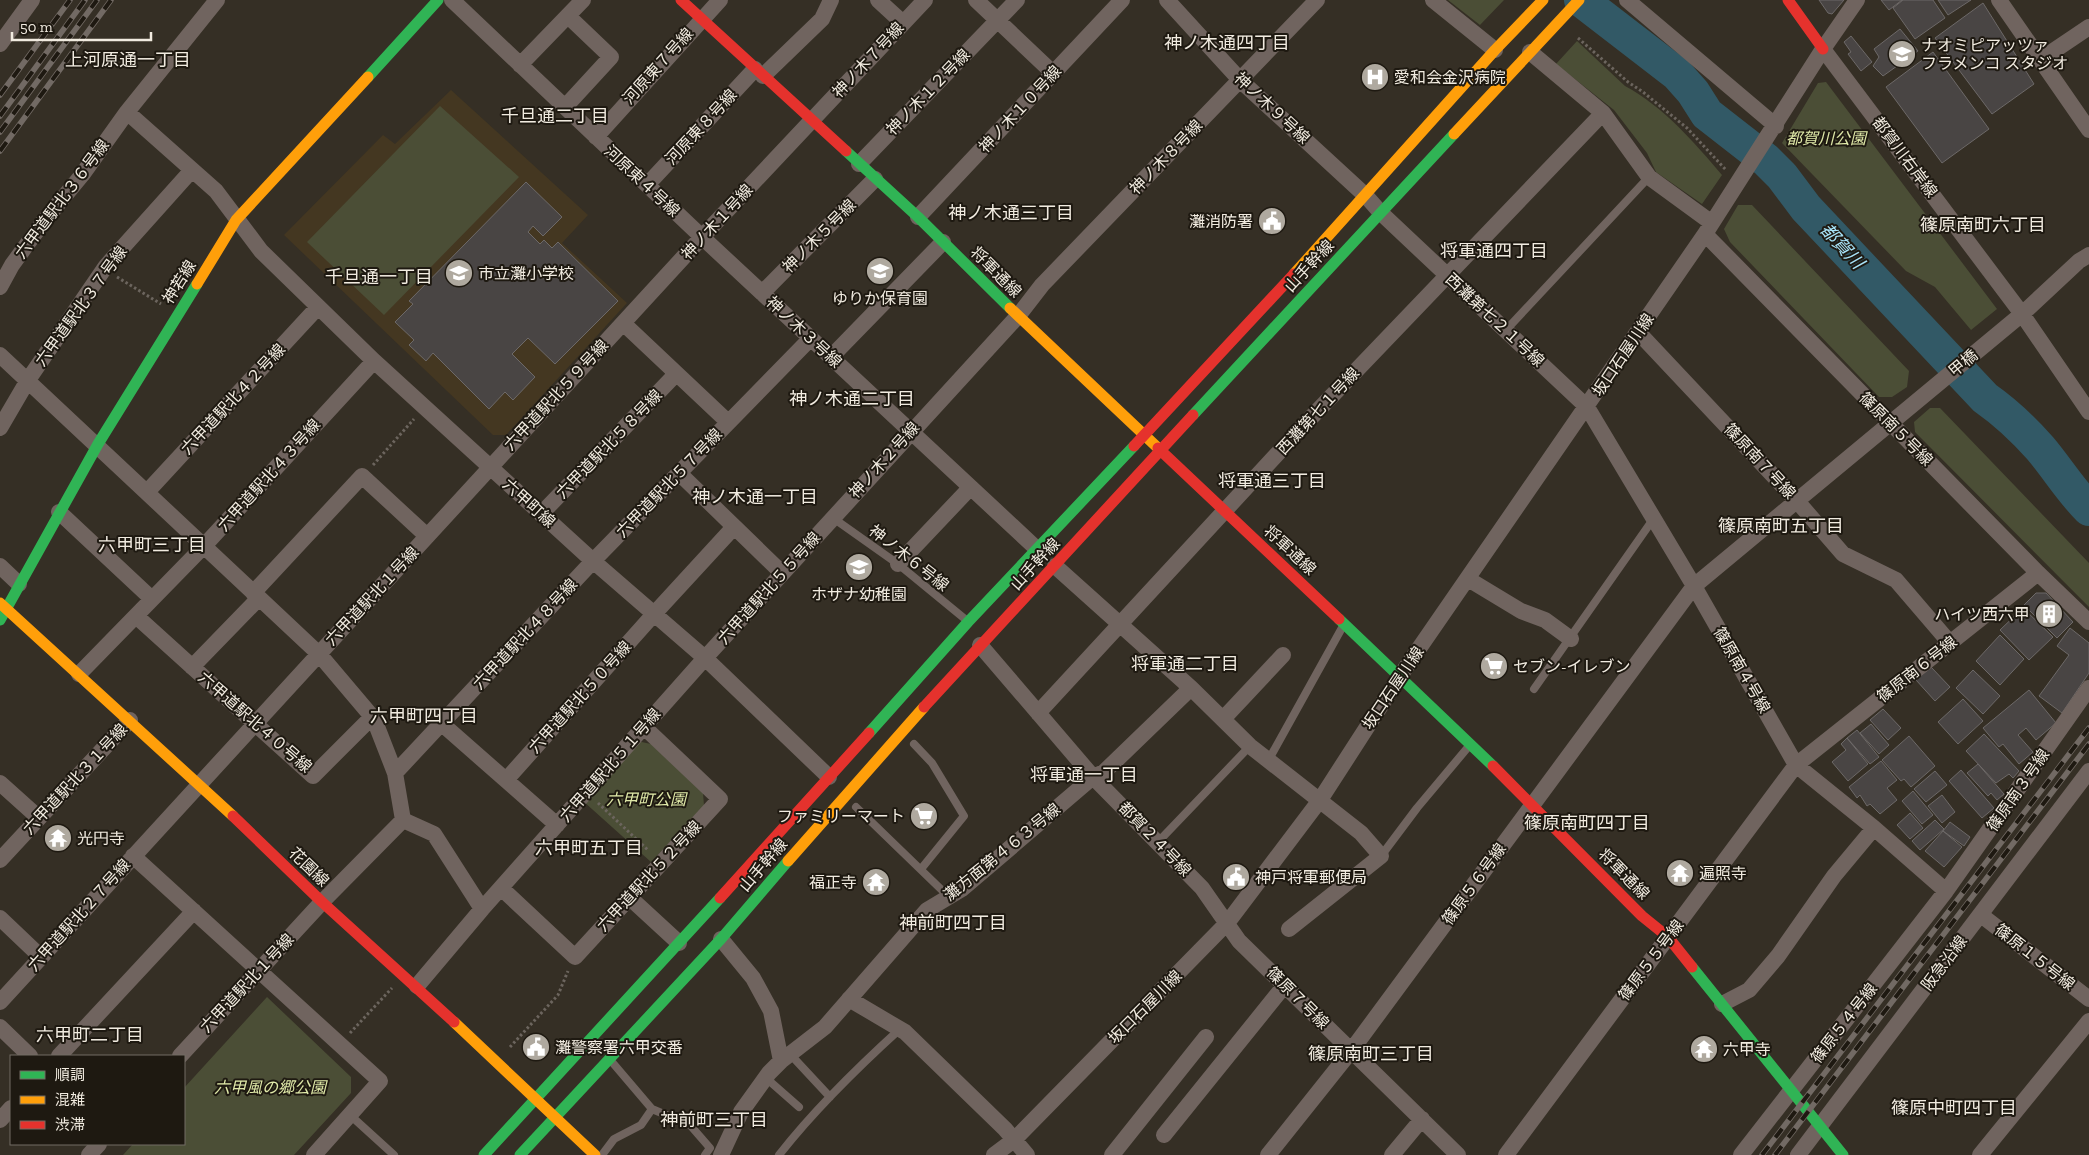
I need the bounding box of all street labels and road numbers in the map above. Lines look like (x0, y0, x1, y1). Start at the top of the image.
street label: 神ノ木７号線 (828, 18, 908, 102)
street label: 河原東７号線 (619, 24, 697, 108)
street label: 神ノ木１２号線 (882, 45, 974, 139)
street label: 神ノ木１０号線 (975, 62, 1065, 156)
street label: 神ノ木９号線 (1230, 68, 1314, 148)
street label: 河原東８号線 (661, 85, 741, 169)
street label: 都賀川右岸線 (1869, 113, 1941, 201)
street label: 神ノ木８号線 (1126, 116, 1206, 198)
street label: 六甲道駅北３６号線 (11, 136, 113, 262)
street label: 河原東４号線 (600, 141, 684, 221)
street label: 神ノ木１号線 (677, 180, 757, 264)
street label: 神ノ木５号線 (778, 195, 860, 277)
street label: 山手幹線 (1280, 236, 1338, 296)
street label: 六甲道駅北３７号線 (31, 242, 131, 370)
street label: 将軍通線 (967, 243, 1025, 301)
street label: 神若線 (158, 257, 200, 307)
street label: 西灘第七２１号線 (1442, 269, 1548, 371)
street label: 神ノ木３号線 (762, 292, 846, 372)
street label: 坂口石屋川線 (1588, 310, 1658, 400)
street label: 六甲道駅北５９号線 (500, 336, 612, 454)
street label: 六甲道駅北４２号線 (177, 340, 289, 458)
street label: 甲橋 (1945, 345, 1981, 381)
street label: 西灘第七１号線 (1273, 364, 1363, 458)
street label: 六甲道駅北５８号線 (552, 386, 666, 502)
street label: 篠原南５号線 (1855, 388, 1937, 470)
street label: 六甲道駅北４３号線 (214, 415, 324, 535)
street label: 神ノ木２号線 (845, 418, 923, 502)
street label: 篠原南７号線 (1720, 419, 1800, 503)
street label: 六甲道駅北５７号線 (612, 425, 726, 541)
street label: 六甲町線 (499, 475, 559, 531)
street label: 神ノ木６号線 (865, 521, 953, 595)
street label: 将軍通線 (1260, 521, 1320, 579)
street label: 六甲道駅北５５号線 (714, 528, 824, 648)
street label: 山手幹線 (1006, 534, 1064, 594)
street label: 六甲道駅北１号線 (321, 543, 423, 649)
street label: 六甲道駅北４８号線 (469, 575, 581, 693)
street label: 篠原南４号線 (1710, 624, 1774, 716)
street label: 篠原南６号線 (1873, 632, 1961, 706)
street label: 六甲道駅北５０号線 (525, 637, 635, 757)
street label: 坂口石屋川線 (1358, 643, 1428, 733)
street label: 六甲道駅北４０号線 (194, 668, 316, 776)
street label: 六甲道駅北５１号線 (556, 704, 664, 826)
street label: 六甲道駅北３１号線 (19, 720, 131, 838)
street label: 篠原南３号線 (1983, 745, 2053, 835)
street label: 都賀２４号線 (1115, 798, 1195, 880)
street label: 灘方面第４６３号線 (940, 799, 1064, 905)
street label: 六甲道駅北５２号線 (593, 817, 705, 935)
street label: 山手幹線 (735, 835, 791, 895)
street label: 篠原５６号線 (1438, 840, 1510, 928)
street label: 花園線 (285, 843, 333, 891)
street label: 将軍通線 (1595, 845, 1653, 903)
street label: 六甲道駅北２７号線 (24, 855, 134, 975)
street label: 篠原５５号線 (1615, 916, 1687, 1004)
street label: 篠原１５号線 (1991, 920, 2079, 994)
street label: 六甲道駅北１号線 (196, 930, 298, 1036)
street label: 阪急沿線 (1917, 932, 1971, 994)
street label: 篠原７号線 (1263, 963, 1333, 1033)
street label: 坂口石屋川線 (1104, 966, 1186, 1048)
street label: 篠原５４号線 (1807, 979, 1881, 1067)

